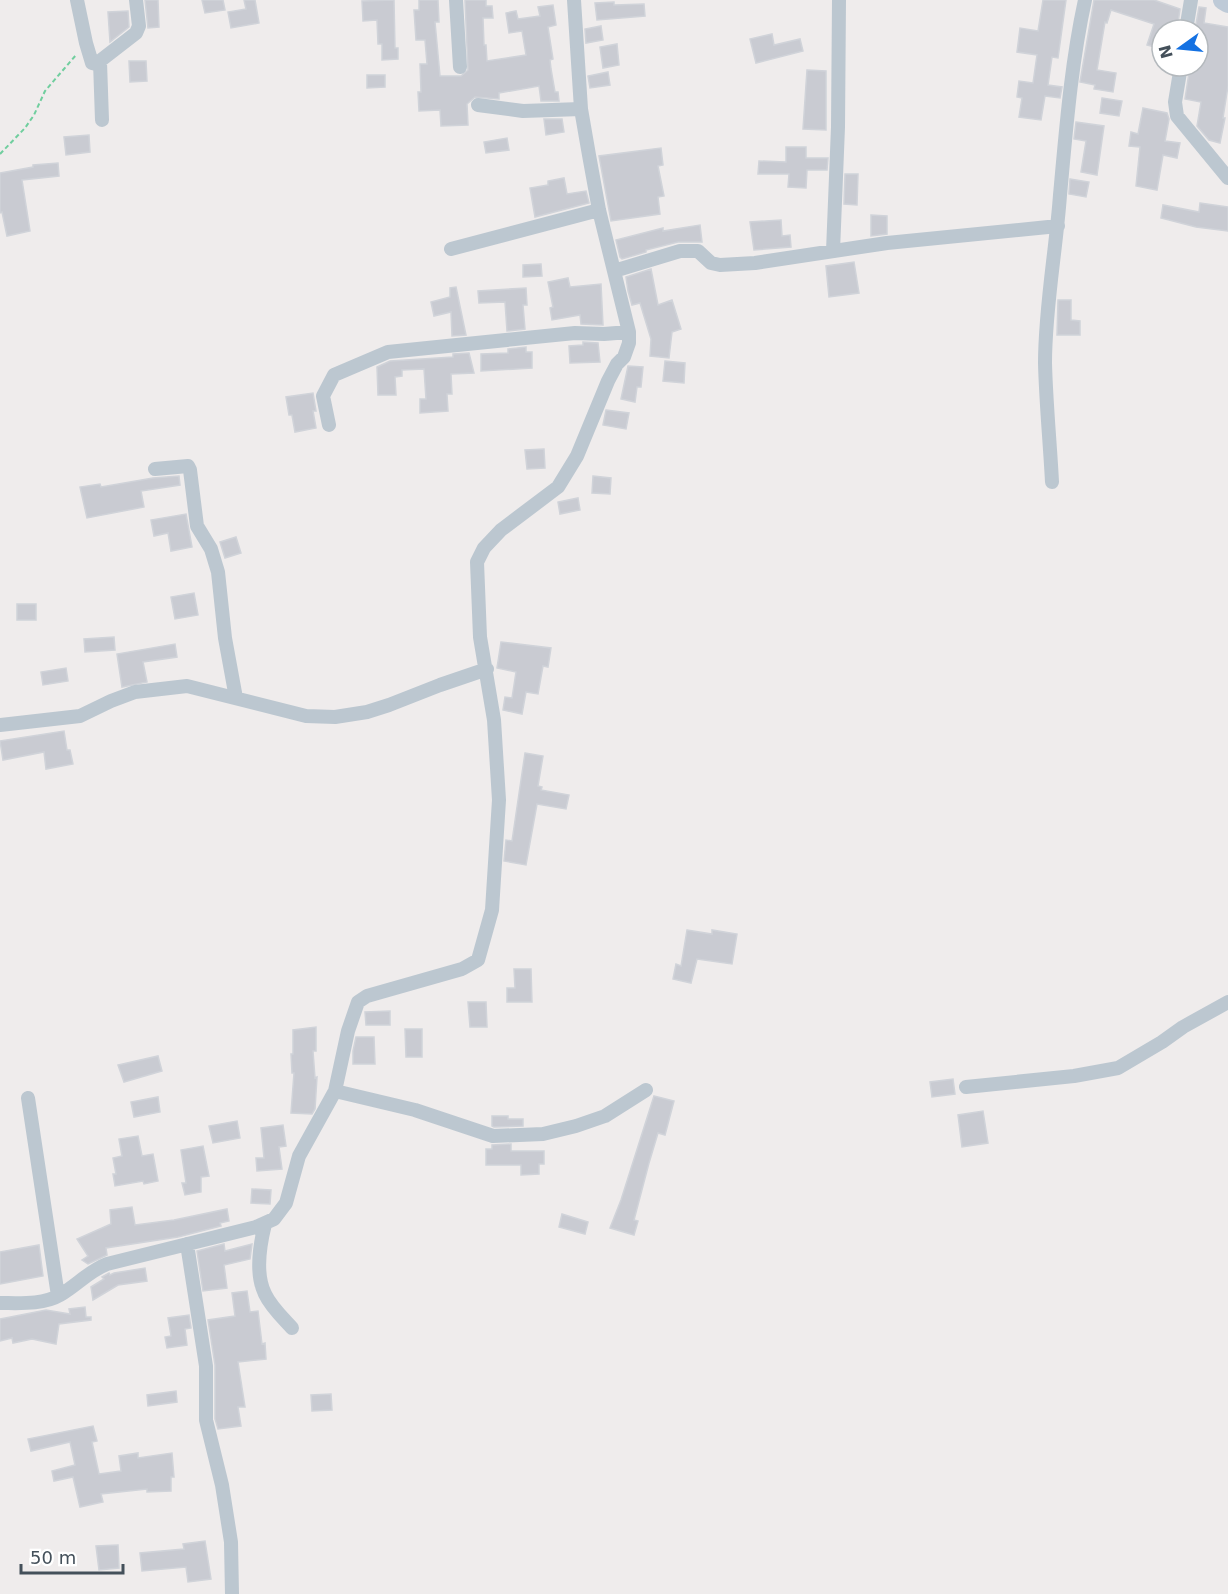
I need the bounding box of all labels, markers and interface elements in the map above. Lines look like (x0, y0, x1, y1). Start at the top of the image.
north arrow (1150, 18, 1210, 78)
text: N (1155, 43, 1177, 61)
scale bar (21, 1537, 123, 1575)
text: 50 m (30, 1547, 76, 1568)

